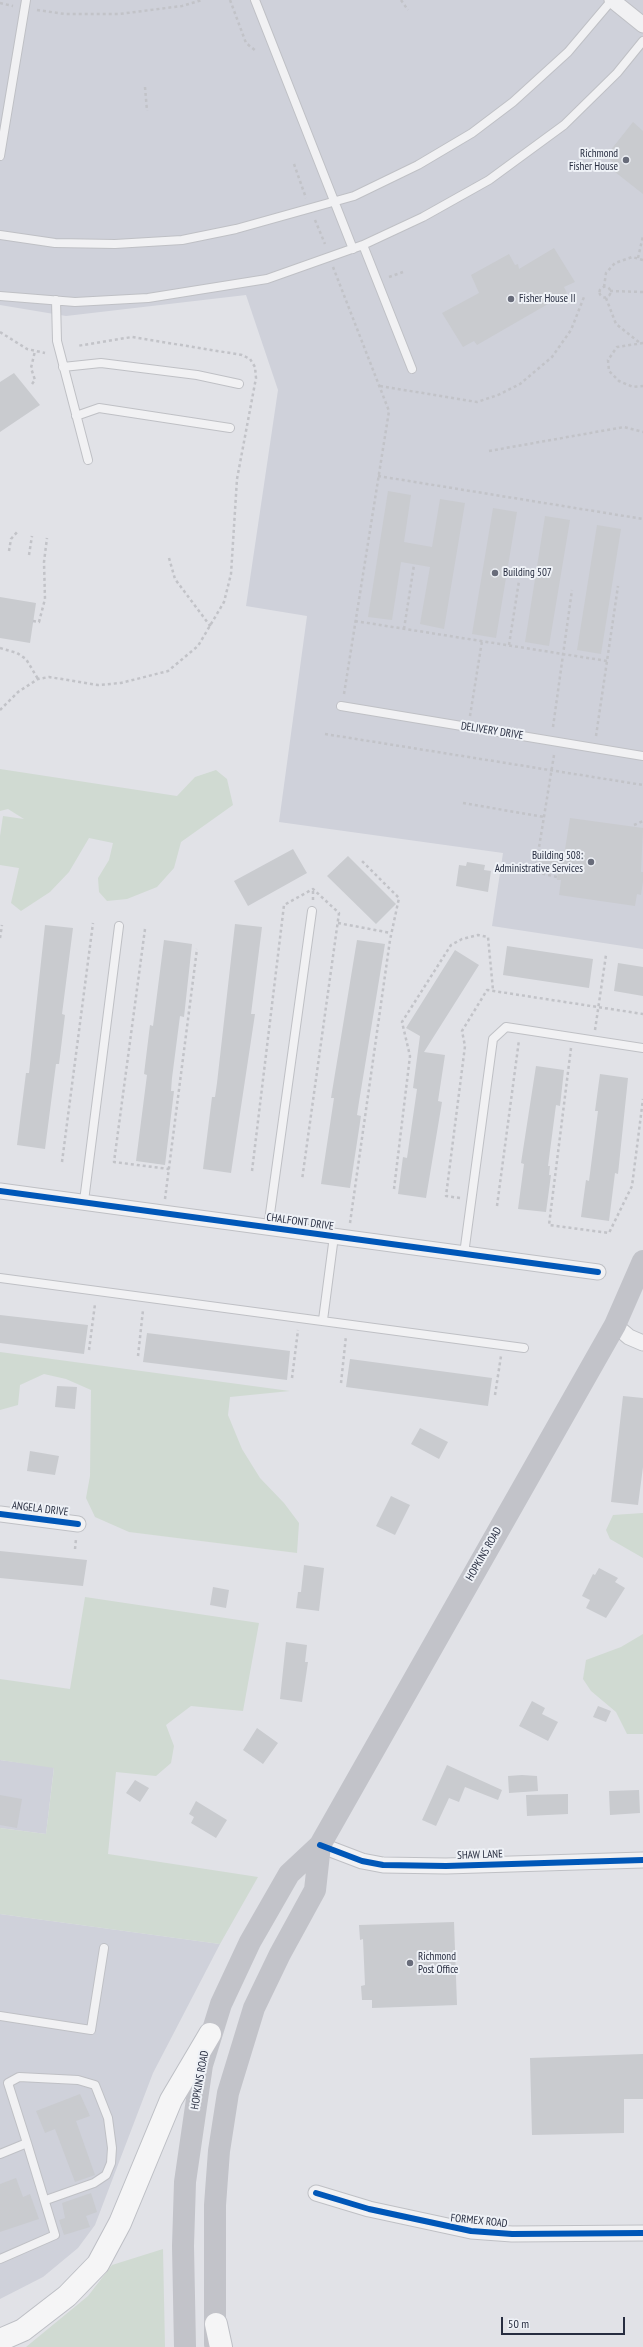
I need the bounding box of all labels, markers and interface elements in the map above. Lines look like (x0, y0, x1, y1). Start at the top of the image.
place label: Richmond Fisher House (569, 147, 618, 173)
marker: Richmond Fisher House (621, 155, 631, 165)
place label: Fisher House II (519, 292, 576, 306)
marker: Fisher House II (506, 294, 516, 304)
place label: Building 507 (503, 566, 552, 580)
marker: Building 507 (490, 568, 500, 578)
street label: DELIVERY DRIVE (460, 720, 524, 742)
place label: Building 508: Administrative Services (495, 849, 583, 875)
marker: Building 508: Administrative Services (586, 857, 596, 867)
street label: CHALFONT DRIVE (265, 1211, 335, 1233)
street label: ANGELA DRIVE (11, 1499, 69, 1519)
street label: HOPKINS ROAD (463, 1525, 505, 1583)
street label: SHAW LANE (457, 1848, 503, 1862)
place label: Richmond Post Office (418, 1950, 458, 1976)
marker: Richmond Post Office (405, 1958, 415, 1968)
street label: HOPKINS ROAD (188, 2050, 212, 2110)
street label: FORMEX ROAD (450, 2211, 508, 2231)
scale bar (503, 2309, 627, 2335)
text: 50 m (508, 2316, 529, 2331)

